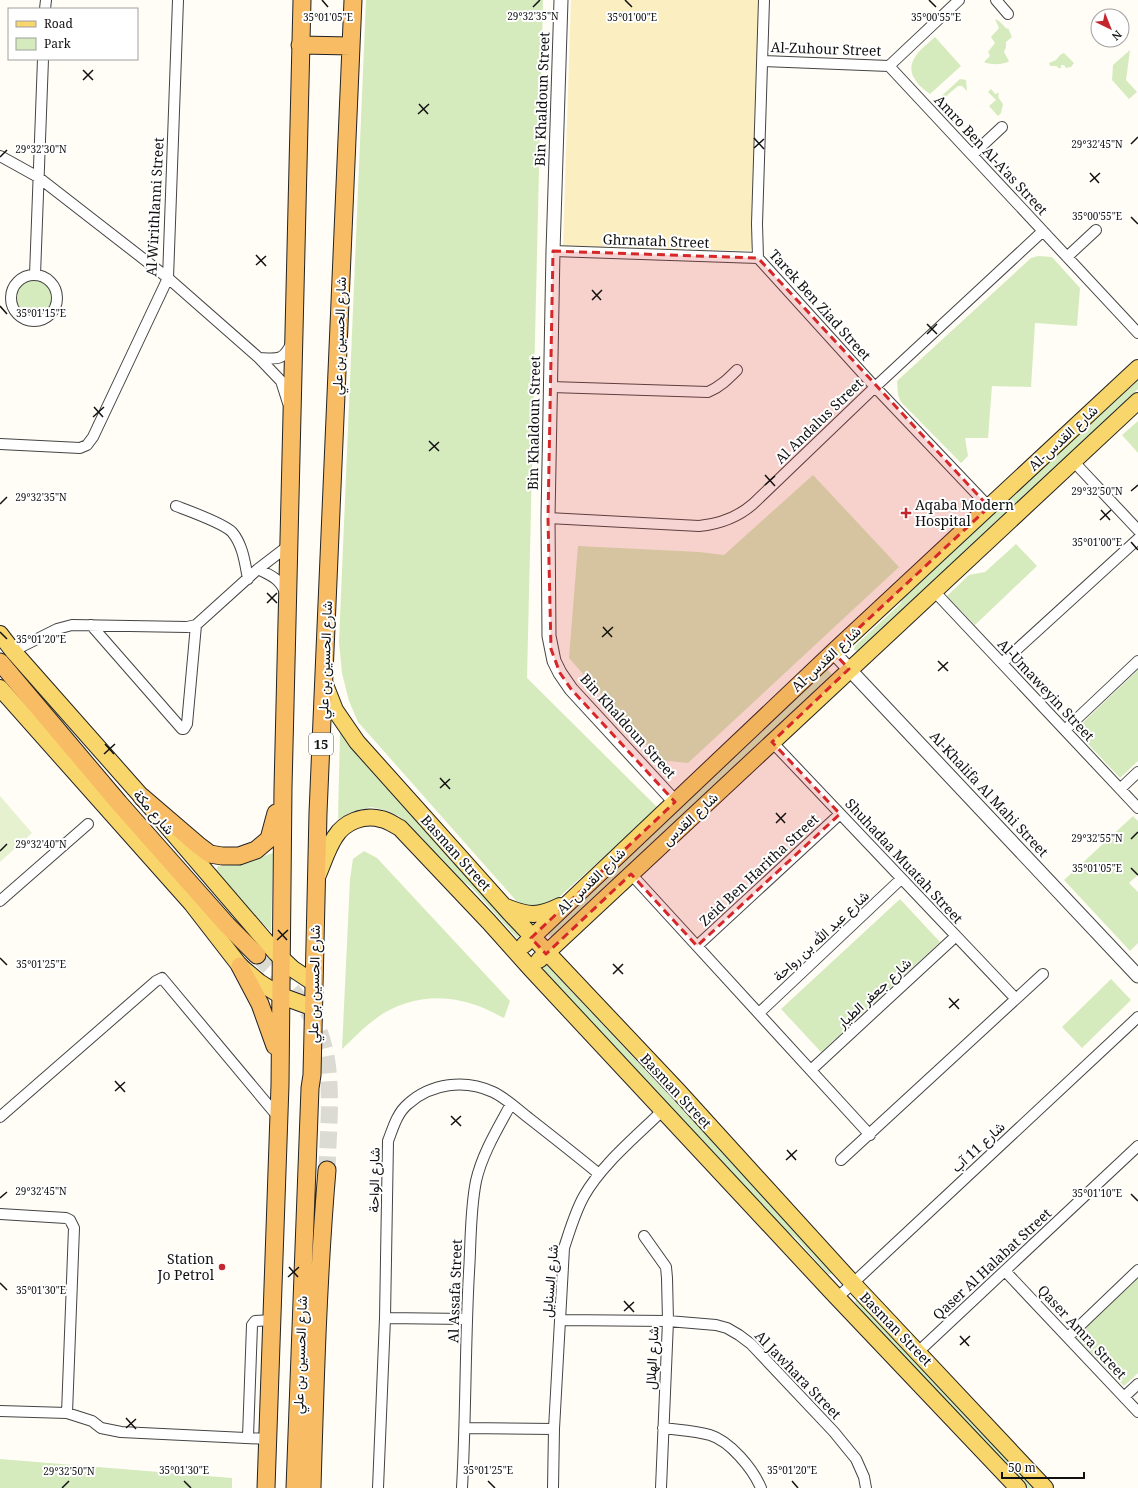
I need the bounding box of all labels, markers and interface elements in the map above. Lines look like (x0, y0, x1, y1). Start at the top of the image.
legend (8, 8, 138, 60)
north arrow (1090, 8, 1130, 48)
text: 29°32'35"N (507, 9, 559, 23)
text: 35°01'05"E (303, 10, 353, 24)
text: 35°01'00"E (607, 10, 657, 24)
text: 35°00'55"E (911, 10, 961, 24)
text: Road (44, 15, 74, 32)
text: N (1109, 27, 1125, 44)
street label: Bin Khaldoun Street (530, 31, 553, 167)
text: Park (44, 35, 72, 52)
street label: Al-Zuhour Street (770, 37, 882, 60)
street label: Amro Ben Al-A'as Street (931, 90, 1052, 219)
street label: Al Wirithlanni Street (141, 137, 168, 277)
text: 29°32'45"N (1071, 137, 1123, 151)
text: 29°32'30"N (15, 142, 67, 156)
text: 35°00'55"E (1072, 209, 1122, 223)
street label: Ghrnatah Street (602, 229, 710, 252)
street label: Tarek Ben Ziad Street (765, 245, 875, 364)
street label: شارع الحسين بن علي (327, 276, 353, 396)
text: 35°01'15"E (16, 306, 66, 320)
street label: Bin Khaldoun Street (523, 356, 544, 490)
street label: Al Andalus Street (771, 374, 867, 468)
street label: Al-شارع القدس (1024, 400, 1103, 476)
text: 29°32'50"N (1071, 484, 1123, 498)
text: 29°32'35"N (15, 490, 67, 504)
place label: Aqaba Modern Hospital (915, 495, 1014, 530)
marker: Aqaba Modern Hospital (900, 507, 912, 519)
text: 35°01'00"E (1072, 535, 1122, 549)
street label: شارع الحسين بن علي (313, 600, 339, 720)
street label: Al-شارع القدس (787, 621, 866, 697)
text: 35°01'20"E (16, 632, 66, 646)
street label: Al-Umaweyin Street (994, 634, 1099, 745)
street label: Bin Khaldoun Street (576, 669, 680, 782)
street label: Al-Khalifa Al Mahi Street (926, 727, 1053, 861)
road number: 15 (309, 733, 333, 755)
street label: شارع مكة (128, 785, 179, 839)
street label: شارع القدس (658, 788, 723, 851)
street label: Shuhadaa Muatah Street (841, 794, 967, 927)
street label: Zeid Ben Haritha Street (695, 809, 822, 930)
street label: Basman Street (417, 811, 496, 895)
text: 29°32'55"N (1071, 831, 1123, 845)
text: 29°32'40"N (15, 837, 67, 851)
street label: Al-شارع القدس (552, 843, 631, 920)
text: 35°01'05"E (1072, 861, 1122, 875)
street label: شارع عبد الله بن رواحة (769, 886, 874, 987)
street label: شارع الحسين بن علي (303, 925, 327, 1043)
street label: شارع جعفر الطيار (832, 953, 916, 1034)
text: 35°01'25"E (16, 957, 66, 971)
street label: Basman Street (637, 1049, 716, 1132)
street label: شارع 11 آب (947, 1117, 1010, 1178)
street label: شارع الواحة (363, 1147, 386, 1213)
text: 29°32'45"N (15, 1184, 67, 1198)
text: 35°01'10"E (1072, 1186, 1122, 1200)
street label: Qaser Al Halabat Street (928, 1204, 1055, 1324)
street label: Al Assafa Street (443, 1239, 466, 1343)
street label: شارع السنايل (537, 1244, 564, 1319)
place label: Station Jo Petrol (156, 1249, 215, 1284)
marker: Station Jo Petrol (217, 1262, 227, 1272)
street label: Qaser Amra Street (1034, 1280, 1131, 1383)
text: 35°01'30"E (16, 1283, 66, 1297)
street label: Basman Street (856, 1287, 937, 1370)
street label: شارع الحسين بن علي (288, 1295, 314, 1415)
street label: شارع الهلال (640, 1326, 665, 1390)
street label: Al Jawhara Street (751, 1326, 846, 1423)
scale bar (1002, 1454, 1084, 1480)
text: 50 m (1008, 1459, 1036, 1476)
text: 35°01'30"E (159, 1463, 209, 1477)
text: 35°01'25"E (463, 1463, 513, 1477)
text: 35°01'20"E (767, 1463, 817, 1477)
text: 29°32'50"N (43, 1464, 95, 1478)

